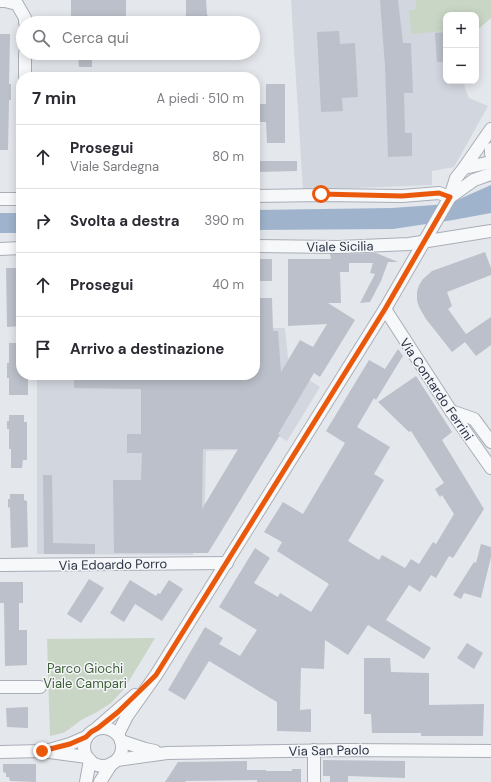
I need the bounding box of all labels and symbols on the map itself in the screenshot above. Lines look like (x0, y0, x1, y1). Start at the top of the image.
route start (312, 185, 330, 203)
street label: Viale Sicilia (306, 237, 374, 256)
street label: Via Contardo Ferrini (396, 335, 477, 444)
street label: Via Edoardo Porro (59, 555, 168, 574)
park label: Parco Giochi Viale Campari (43, 660, 127, 692)
street label: Via San Paolo (289, 741, 370, 760)
route end (33, 742, 51, 760)

